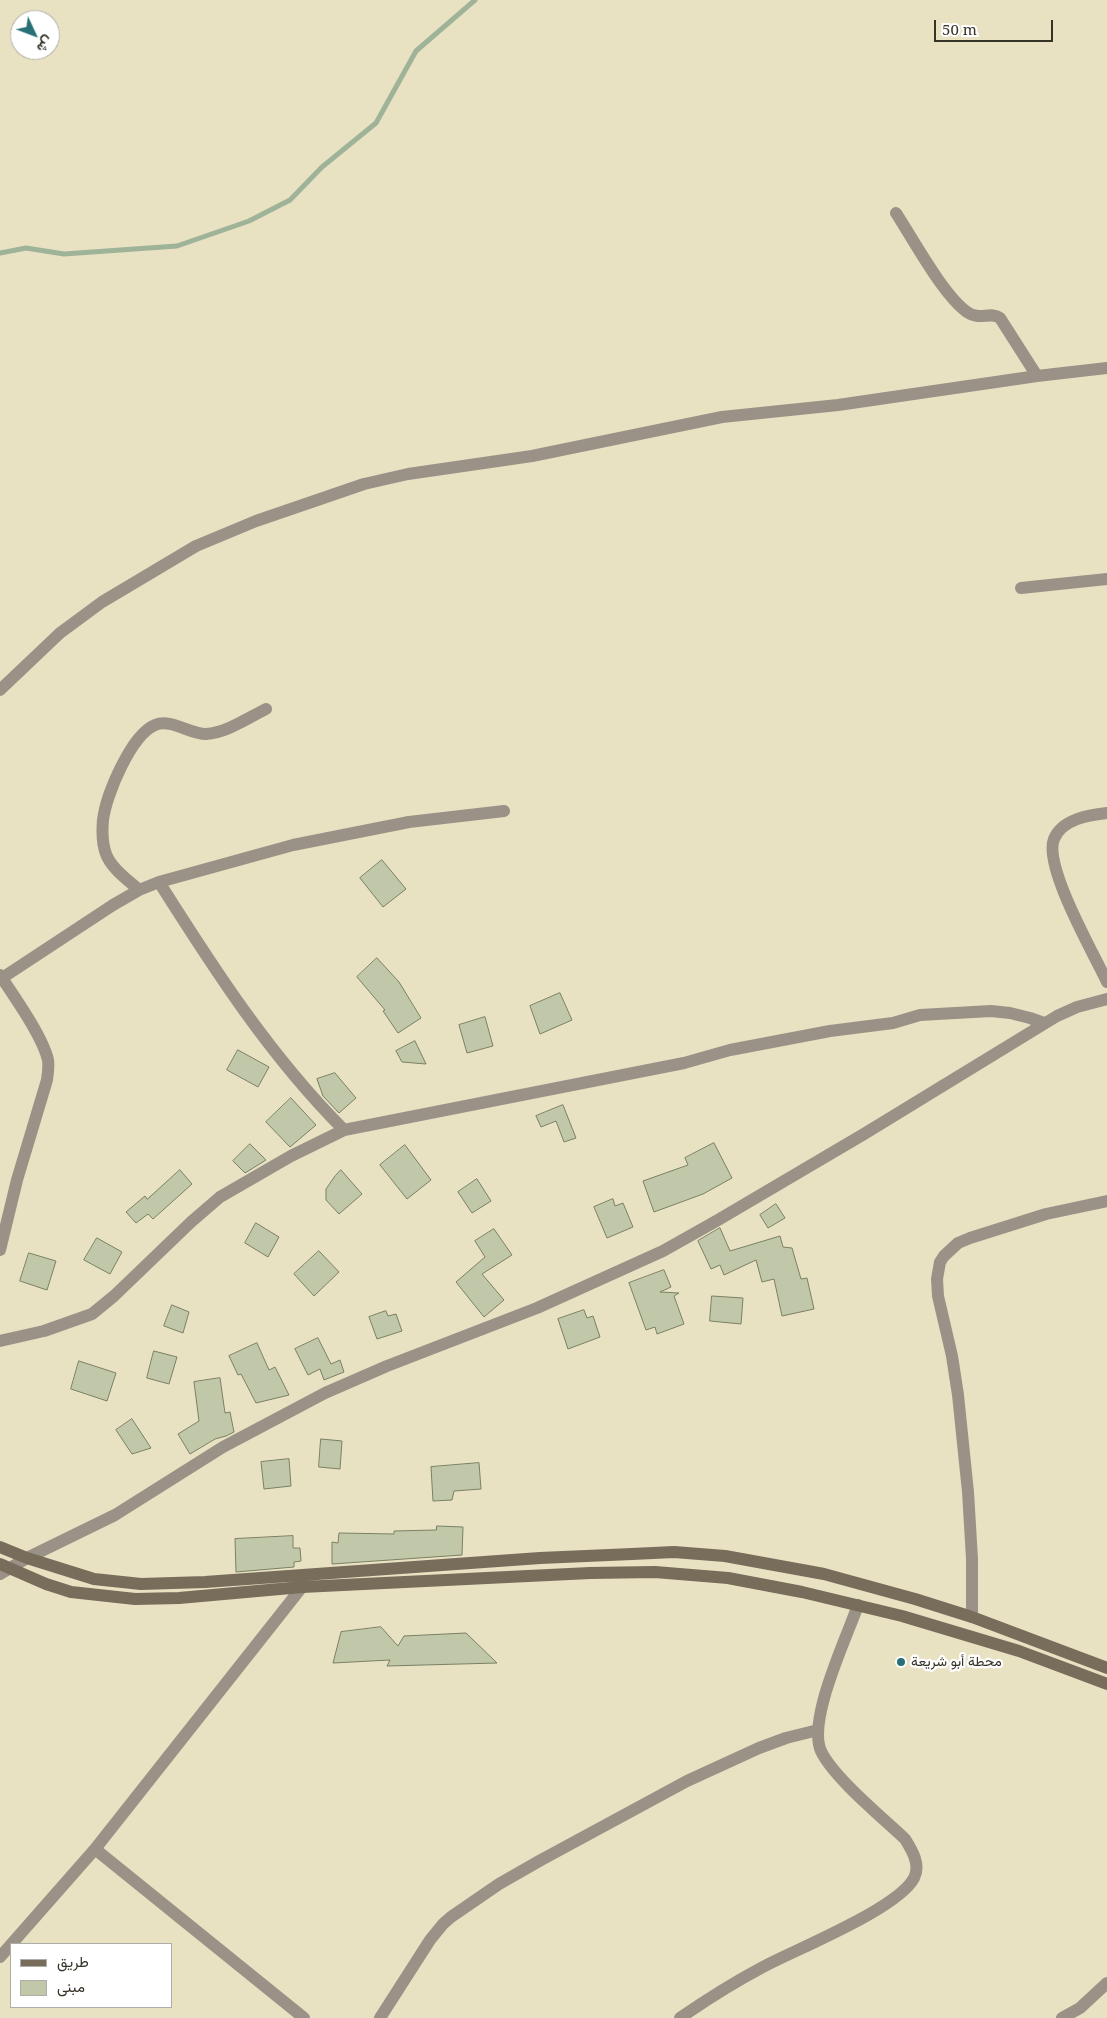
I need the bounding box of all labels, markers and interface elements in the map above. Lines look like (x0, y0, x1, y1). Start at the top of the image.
north arrow (10, 10, 60, 60)
scale bar (937, 10, 1056, 42)
text: 50 m (942, 19, 977, 39)
text: ش (33, 32, 58, 58)
place label: محطة أبو شريعة (911, 1654, 1002, 1670)
marker: محطة أبو شريعة (895, 1656, 907, 1668)
legend (10, 1943, 172, 2008)
text: طريق (57, 1951, 89, 1971)
text: مبنى (57, 1976, 85, 1996)

